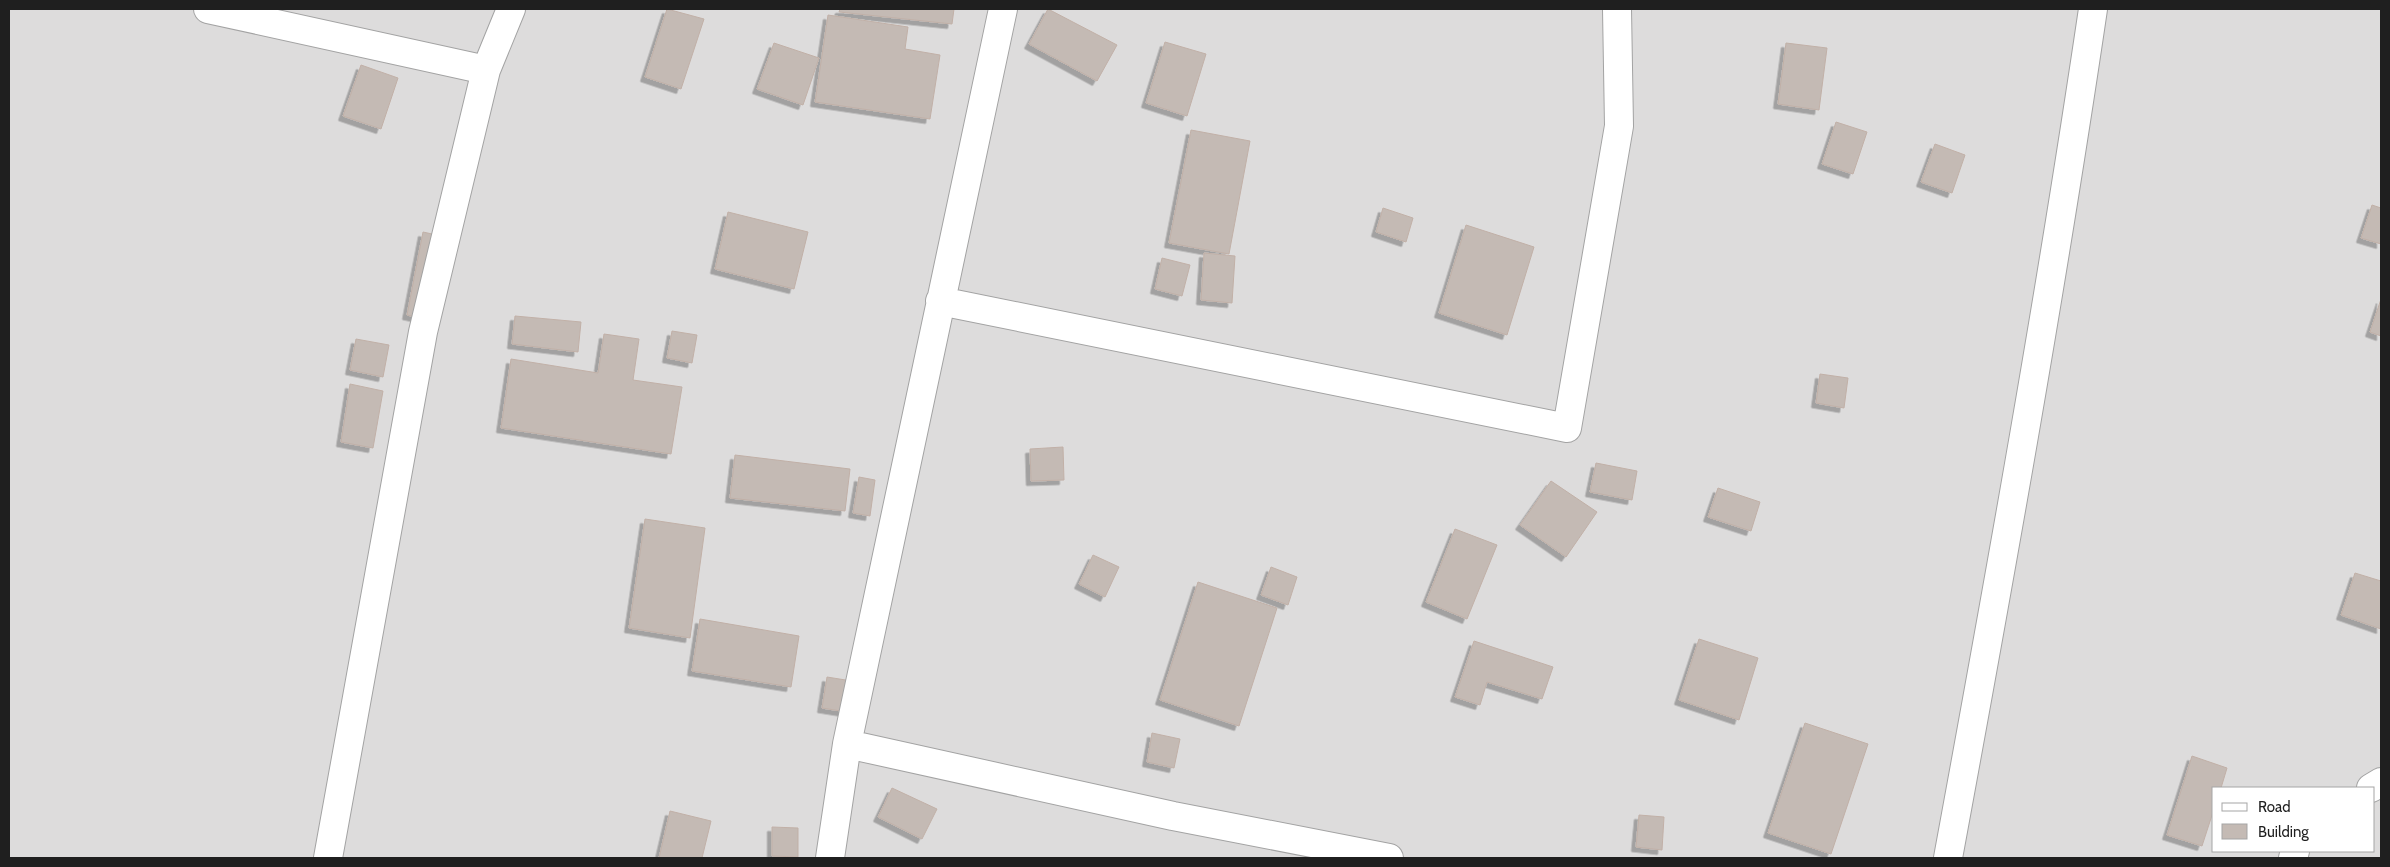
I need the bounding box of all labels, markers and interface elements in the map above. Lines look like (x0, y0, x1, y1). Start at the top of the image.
legend (2212, 787, 2375, 852)
text: Road (2258, 798, 2291, 816)
text: Building (2258, 823, 2309, 841)

